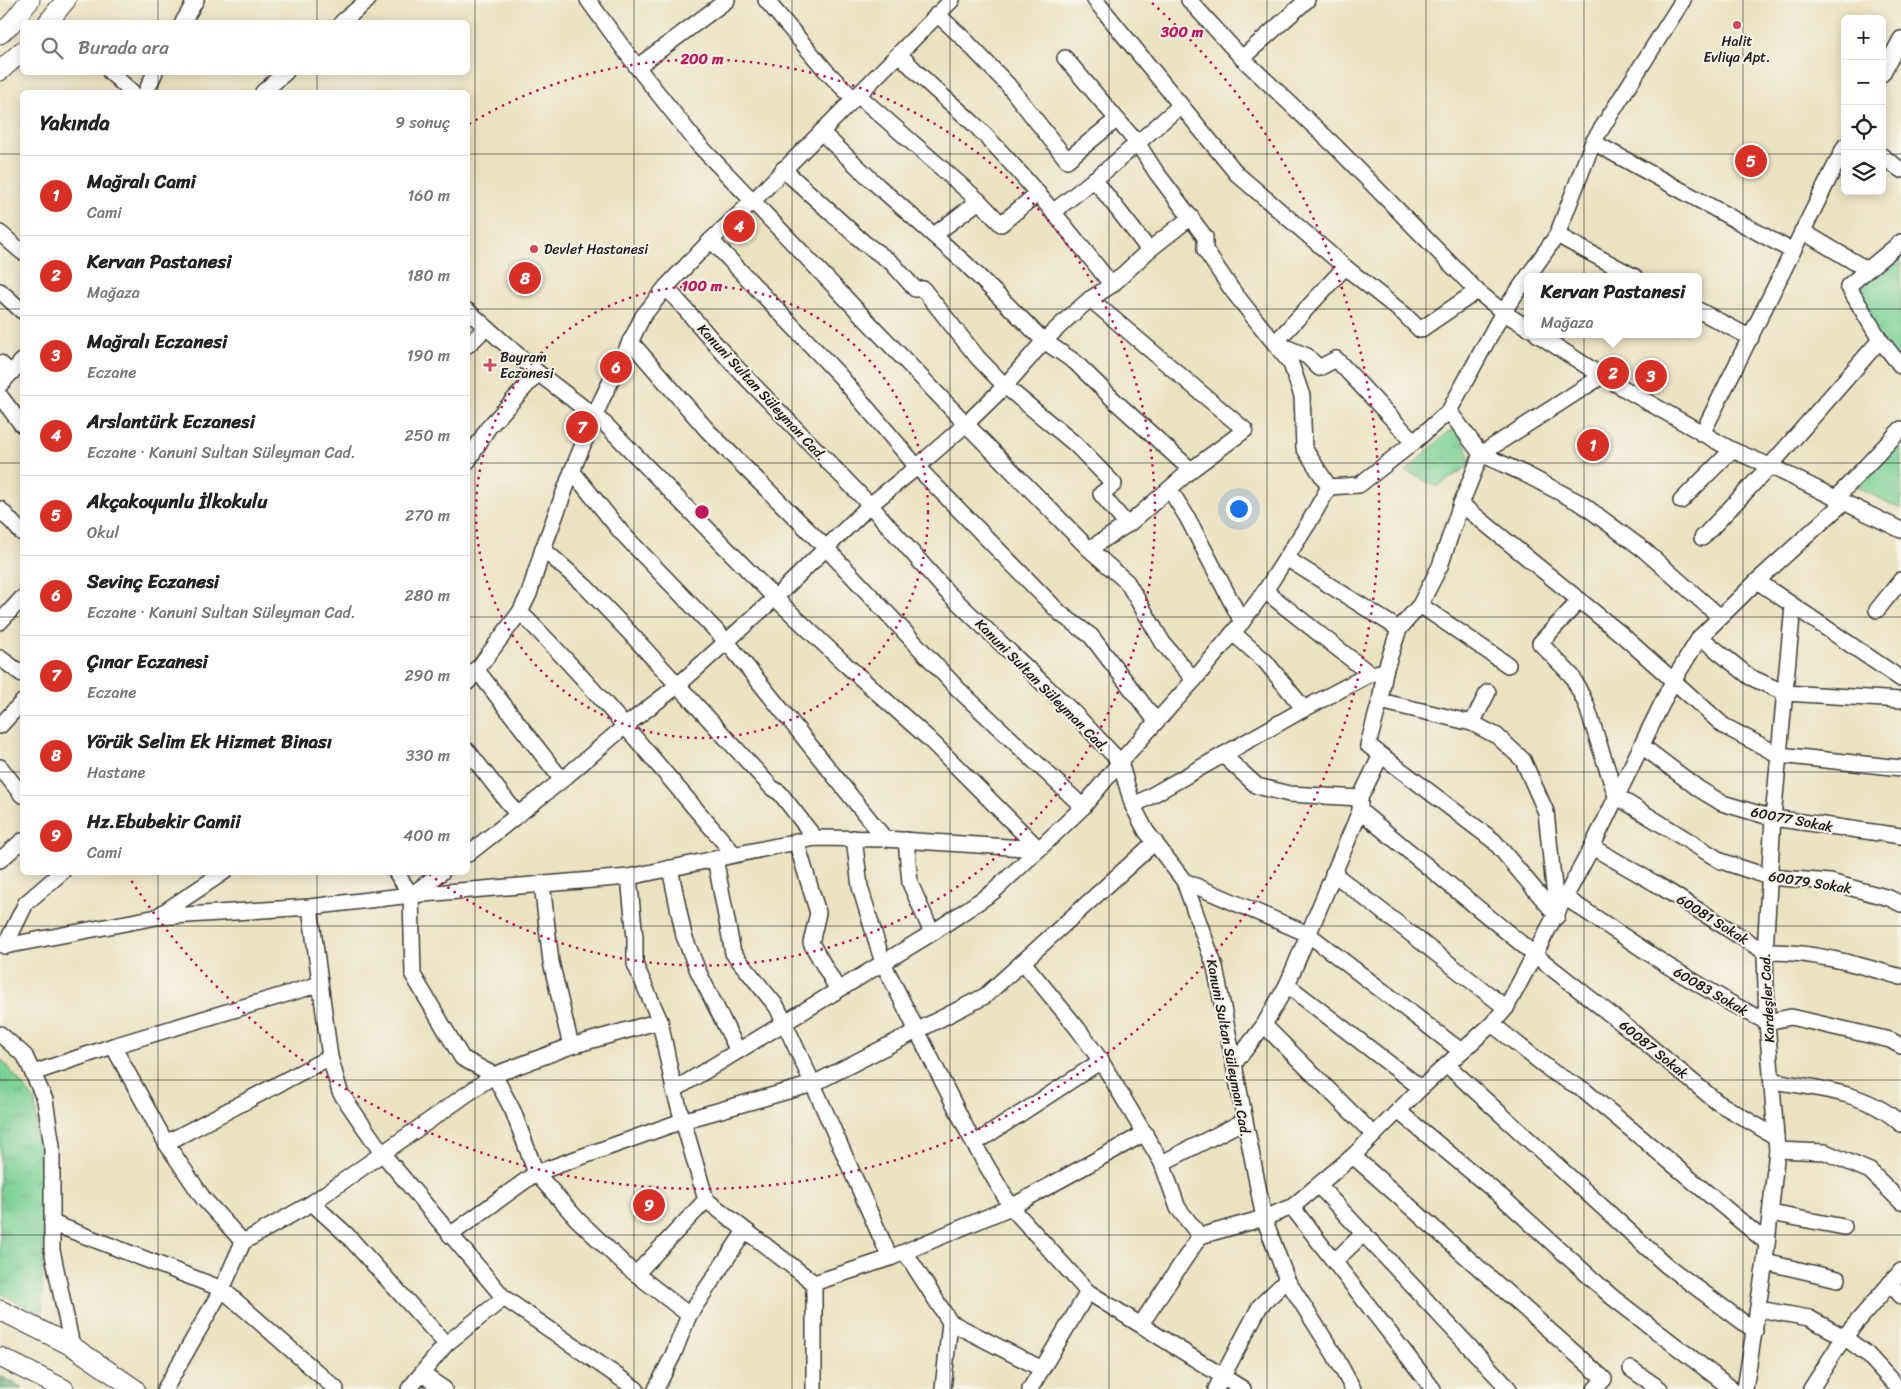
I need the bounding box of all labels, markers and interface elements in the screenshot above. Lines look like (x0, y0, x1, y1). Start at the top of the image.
map controls (1841, 15, 1886, 195)
button: + (1841, 15, 1886, 60)
text: 300 m (1160, 19, 1204, 45)
marker: Halit Evliya Apt. (1731, 19, 1743, 31)
search box (20, 20, 470, 75)
place label: Halit Evliya Apt. (1704, 29, 1770, 70)
text: Burada ara (78, 31, 169, 64)
icon: search (38, 34, 66, 62)
text: 200 m (679, 46, 724, 72)
button: − (1841, 60, 1886, 105)
text: Yakında (40, 104, 110, 142)
button: locate (1841, 105, 1886, 150)
text: 9 sonuç (395, 108, 450, 137)
pin: 5 (1735, 142, 1767, 180)
button: layers (1841, 150, 1886, 195)
text: Mağralı Cami (87, 165, 196, 198)
text: 1 (53, 181, 59, 210)
text: 160 m (407, 181, 450, 210)
text: Cami (87, 198, 122, 227)
pin: 4 (723, 207, 755, 245)
place label: Devlet Hastanesi (544, 237, 649, 262)
marker: Devlet Hastanesi (528, 243, 540, 255)
text: Kervan Pastanesi (87, 245, 231, 278)
pin: 8 (509, 259, 541, 297)
text: 2 (51, 261, 61, 290)
text: 180 m (407, 261, 450, 290)
text: 100 m (682, 273, 723, 299)
popup (1524, 273, 1702, 338)
text: Kervan Pastanesi (1541, 275, 1685, 308)
text: Mağaza (87, 278, 140, 307)
text: Mağaza (1541, 308, 1594, 337)
street label: Kanuni Sultan Süleyman Cad. (691, 318, 832, 467)
text: Mağralı Eczanesi (87, 325, 227, 358)
text: 3 (52, 341, 60, 370)
text: 190 m (407, 341, 450, 370)
place label: Bayram Eczanesi (500, 345, 555, 386)
pin: 6 (600, 348, 632, 386)
pin: 2 (1597, 354, 1629, 392)
pin: 3 (1635, 357, 1667, 395)
text: Eczane (87, 358, 136, 387)
marker: Bayram Eczanesi (484, 359, 496, 371)
text: Arslantürk Eczanesi (87, 405, 255, 438)
pin: 7 (566, 408, 598, 446)
text: 4 (51, 421, 61, 450)
text: 250 m (404, 421, 450, 450)
pin: 1 (1577, 426, 1609, 464)
text: Eczane · Kanuni Sultan Süleyman Cad. (87, 438, 356, 467)
text: Akçakoyunlu İlkokulu (87, 485, 268, 518)
your location (1226, 496, 1252, 522)
text: 5 (51, 501, 61, 530)
text: 270 m (405, 501, 450, 530)
centre of rings (693, 503, 711, 521)
text: Okul (87, 518, 119, 547)
text: Sevinç Eczanesi (87, 565, 219, 598)
text: 6 (51, 581, 61, 610)
text: 280 m (405, 581, 450, 610)
text: Eczane · Kanuni Sultan Süleyman Cad. (87, 598, 356, 627)
street label: Kanuni Sultan Süleyman Cad. (969, 613, 1114, 758)
text: Çınar Eczanesi (87, 645, 208, 678)
text: 7 (51, 661, 61, 690)
text: 290 m (404, 661, 450, 690)
text: Eczane (87, 678, 136, 707)
text: Yörük Selim Ek Hizmet Binası (87, 725, 332, 758)
text: 8 (51, 741, 61, 770)
text: 330 m (406, 741, 450, 770)
text: Hastane (87, 758, 145, 787)
street label: 60077 Sokak (1749, 799, 1836, 840)
text: Hz.Ebubekir Camii (87, 805, 241, 838)
text: 9 (51, 821, 61, 850)
text: 400 m (403, 821, 450, 850)
text: Cami (87, 838, 122, 867)
street label: 60079 Sokak (1767, 864, 1854, 901)
street label: 60081 Sokak (1672, 887, 1754, 952)
street label: Kardeşler Cad. (1753, 952, 1782, 1043)
street label: Kanuni Sultan Süleyman Cad. (1199, 957, 1258, 1139)
street label: 60083 Sokak (1668, 960, 1754, 1023)
street label: 60087 Sokak (1613, 1013, 1694, 1086)
pin: 9 (633, 1186, 665, 1224)

